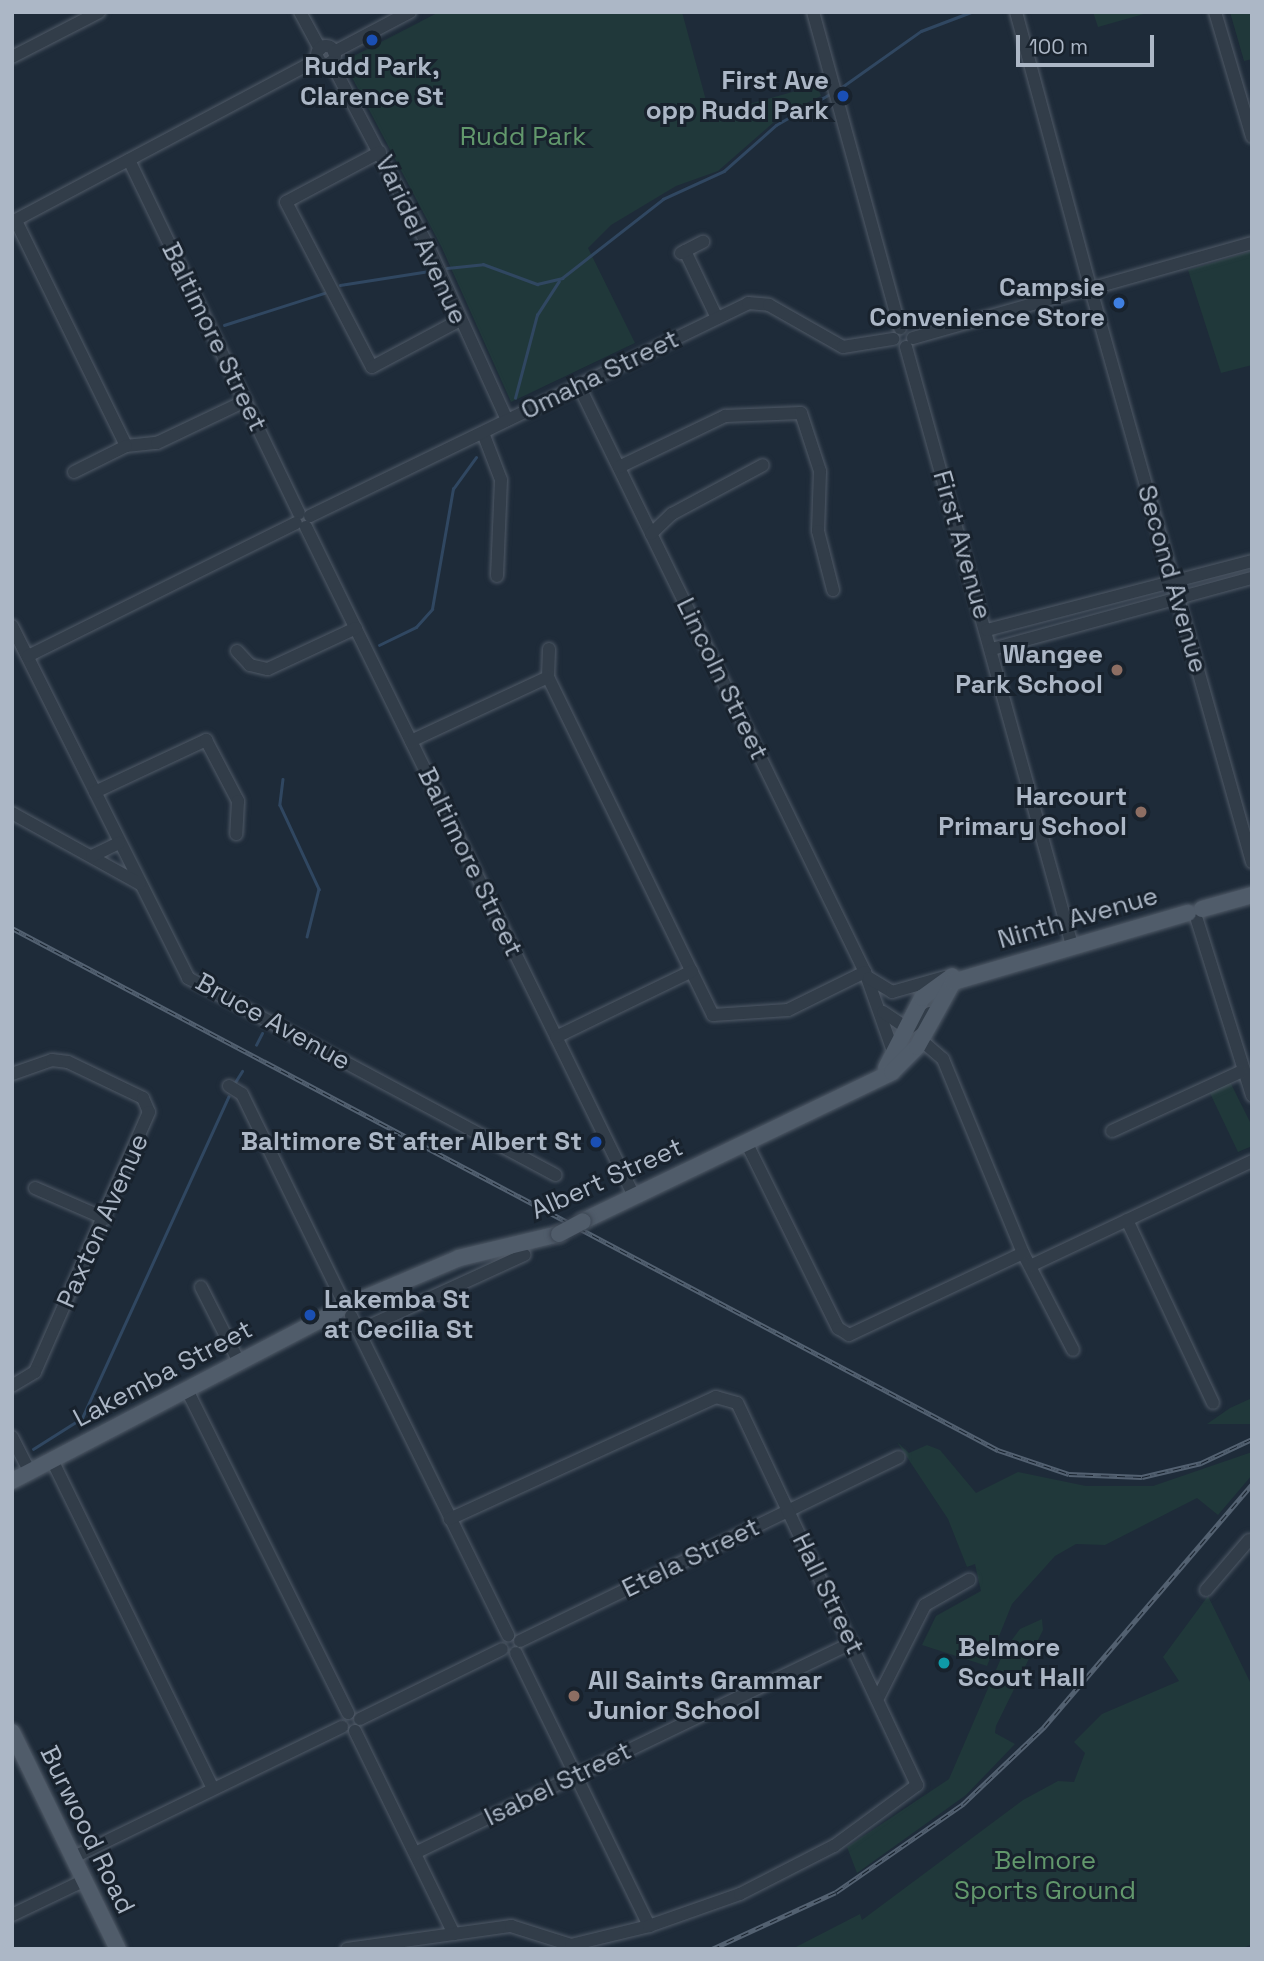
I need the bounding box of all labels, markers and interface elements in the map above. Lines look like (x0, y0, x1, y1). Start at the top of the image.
scale bar (1019, 21, 1157, 65)
marker: Rudd Park, Clarence St (364, 32, 380, 48)
text: 100 m (1029, 33, 1088, 60)
place label: Rudd Park, Clarence St (300, 51, 444, 112)
place label: First Ave opp Rudd Park (646, 65, 829, 126)
marker: First Ave opp Rudd Park (835, 88, 851, 104)
park label: Rudd Park (460, 121, 586, 153)
street label: Varidel Avenue (368, 150, 474, 330)
street label: Baltimore Street (155, 238, 273, 436)
place label: Campsie Convenience Store (869, 272, 1105, 334)
marker: Campsie Convenience Store (1111, 295, 1127, 311)
street label: Omaha Street (516, 323, 684, 427)
street label: First Avenue (926, 467, 998, 623)
street label: Second Avenue (1130, 481, 1214, 677)
street label: Lincoln Street (669, 593, 775, 765)
place label: Wangee Park School (955, 639, 1103, 700)
marker: Wangee Park School (1109, 662, 1125, 678)
street label: Baltimore Street (411, 763, 529, 961)
place label: Harcourt Primary School (938, 781, 1127, 842)
marker: Harcourt Primary School (1133, 804, 1149, 820)
street label: Ninth Avenue (994, 880, 1162, 956)
street label: Bruce Avenue (190, 967, 356, 1077)
place label: Baltimore St after Albert St (240, 1126, 582, 1158)
street label: Paxton Avenue (51, 1129, 155, 1313)
street label: Albert Street (526, 1132, 688, 1226)
marker: Baltimore St after Albert St (588, 1134, 604, 1150)
place label: Lakemba St at Cecilia St (324, 1284, 474, 1346)
marker: Lakemba St at Cecilia St (302, 1307, 318, 1323)
street label: Lakemba Street (68, 1314, 258, 1434)
street label: Etela Street (617, 1511, 765, 1605)
street label: Hall Street (785, 1528, 871, 1660)
place label: Belmore Scout Hall (958, 1632, 1085, 1694)
marker: Belmore Scout Hall (936, 1655, 952, 1671)
place label: All Saints Grammar Junior School (588, 1665, 822, 1726)
marker: All Saints Grammar Junior School (566, 1688, 582, 1704)
street label: Isabel Street (479, 1735, 637, 1833)
street label: Burwood Road (33, 1741, 141, 1919)
park label: Belmore Sports Ground (954, 1845, 1136, 1906)

